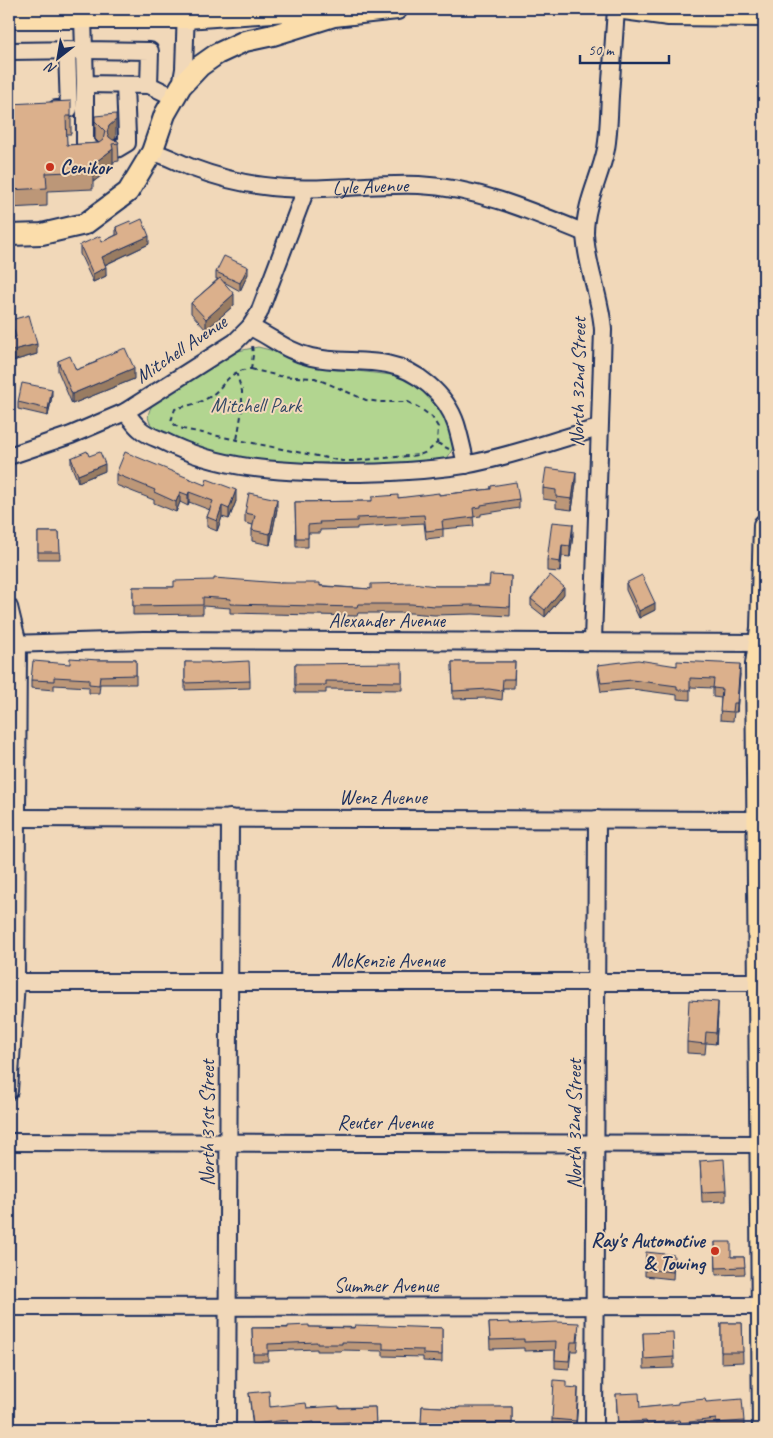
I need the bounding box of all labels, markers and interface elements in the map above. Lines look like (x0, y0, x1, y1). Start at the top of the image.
north arrow (32, 32, 82, 82)
scale bar (580, 32, 669, 64)
text: 50 m (588, 41, 615, 60)
text: N (41, 58, 60, 78)
place label: Cenikor (60, 155, 114, 180)
marker: Cenikor (44, 161, 56, 173)
street label: Lyle Avenue (332, 172, 410, 200)
street label: Mitchell Avenue (130, 308, 233, 389)
street label: North 32nd Street (564, 315, 592, 447)
park label: Mitchell Park (211, 393, 303, 418)
street label: Alexander Avenue (329, 608, 447, 633)
street label: Wenz Avenue (339, 785, 428, 810)
street label: McKenzie Avenue (331, 948, 446, 973)
street label: North 32nd Street (562, 1057, 587, 1189)
street label: North 31st Street (195, 1058, 220, 1186)
street label: Reuter Avenue (337, 1110, 434, 1135)
place label: Ray's Automotive & Towing (591, 1228, 707, 1276)
marker: Ray's Automotive & Towing (709, 1245, 721, 1257)
street label: Summer Avenue (334, 1273, 440, 1298)

